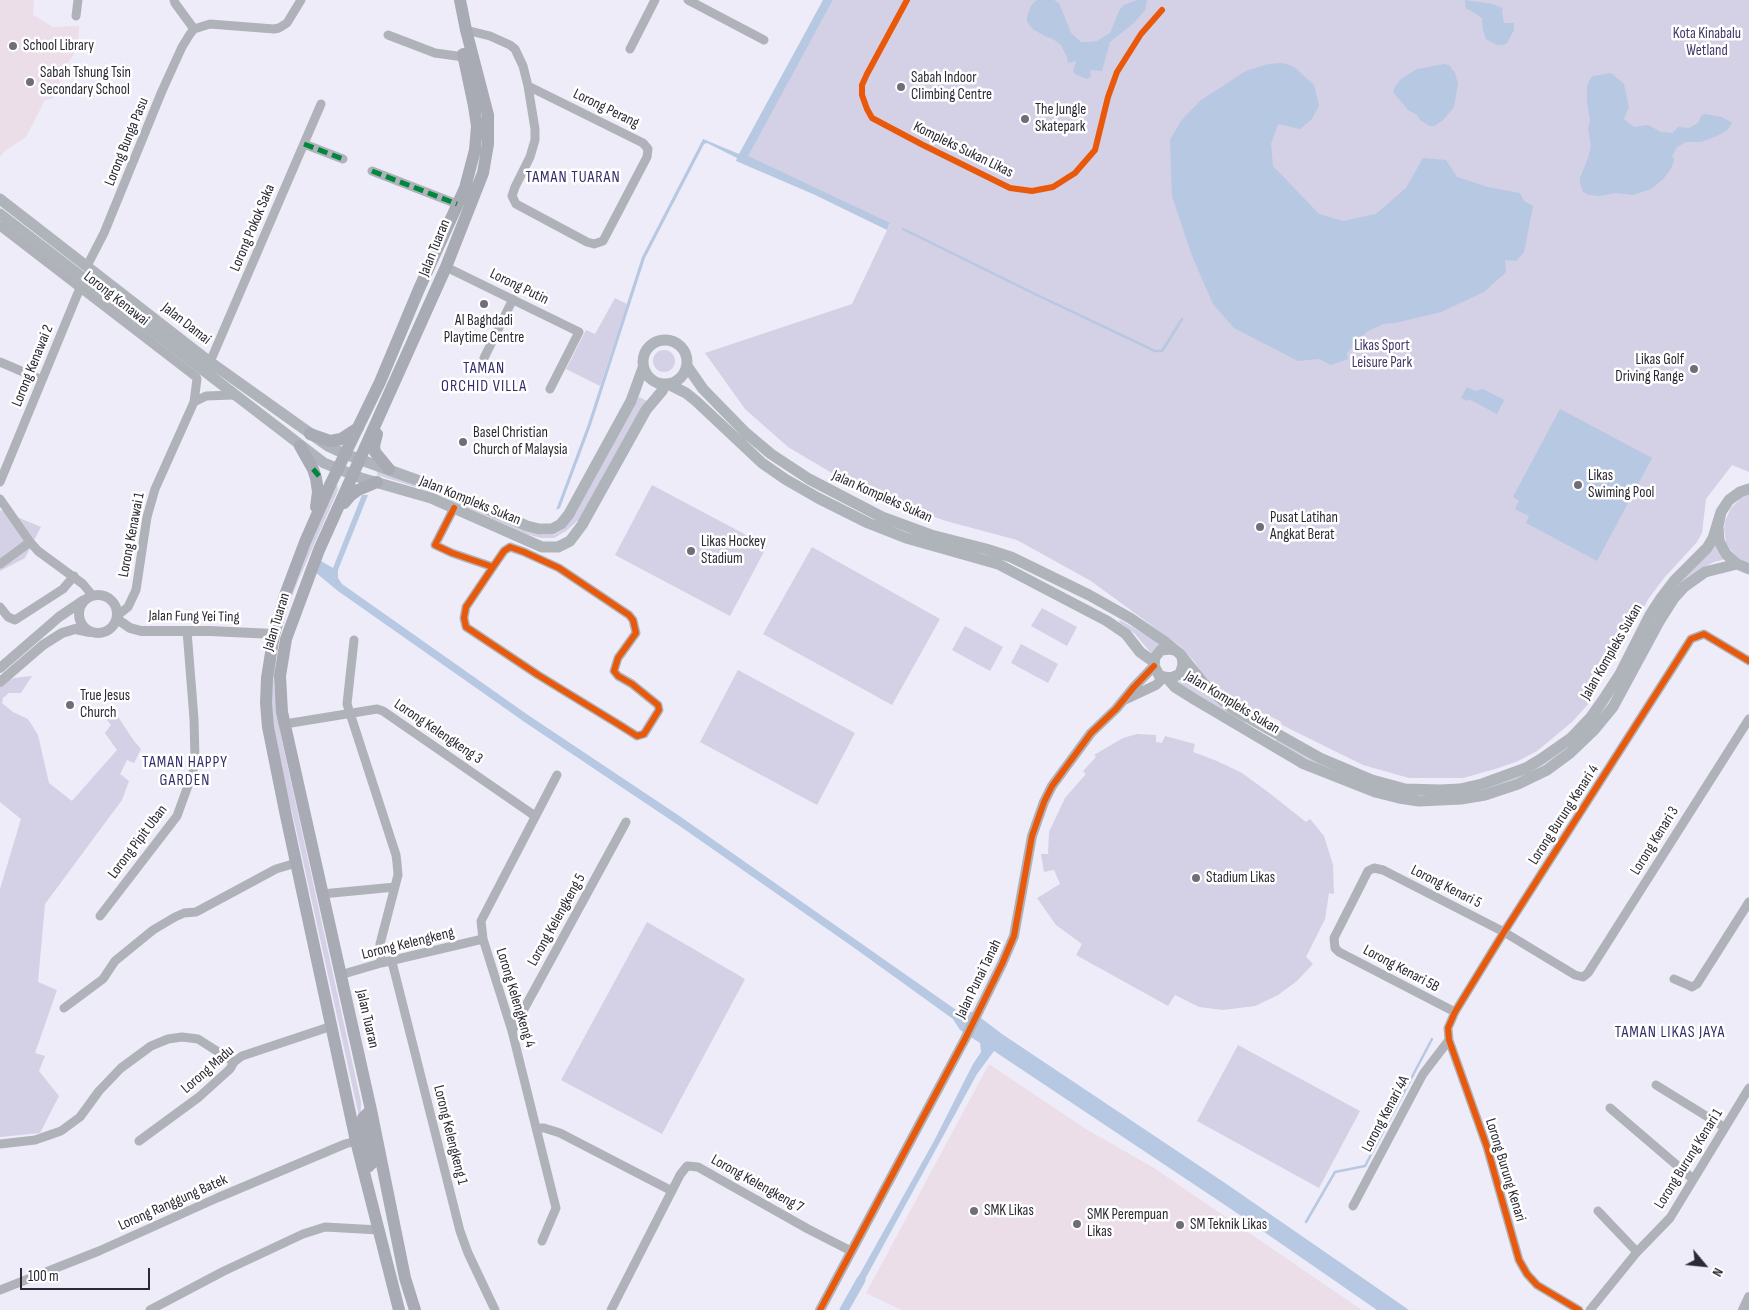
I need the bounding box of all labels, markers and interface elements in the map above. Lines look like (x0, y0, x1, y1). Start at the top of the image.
park label: Kota Kinabalu Wetland (1673, 25, 1741, 60)
place label: School Library (23, 37, 94, 55)
marker: School Library (7, 40, 19, 52)
place label: Sabah Tshung Tsin Secondary School (40, 64, 131, 99)
place label: Sabah Indoor Climbing Centre (911, 69, 992, 104)
marker: Sabah Tshung Tsin Secondary School (24, 76, 36, 88)
marker: Sabah Indoor Climbing Centre (895, 81, 907, 93)
street label: Lorong Perang (570, 85, 642, 133)
street label: Lorong Bunga Pasu (101, 95, 153, 189)
place label: The Jungle Skatepark (1035, 101, 1086, 136)
marker: The Jungle Skatepark (1019, 113, 1031, 125)
street label: Kompleks Sukan Likas (910, 118, 1016, 182)
district label: TAMAN TUARAN (524, 168, 622, 188)
street label: Lorong Pokok Saka (227, 182, 279, 274)
street label: Jalan Tuaran (416, 217, 454, 279)
street label: Lorong Putin (487, 265, 551, 309)
street label: Lorong Kenawai (80, 268, 152, 330)
marker: Al Baghdadi Playtime Centre (478, 298, 490, 310)
street label: Jalan Damai (158, 299, 214, 349)
place label: Al Baghdadi Playtime Centre (444, 312, 524, 347)
street label: Lorong Kenawai 2 (8, 322, 58, 410)
park label: Likas Sport Leisure Park (1352, 337, 1412, 372)
place label: Likas Golf Driving Range (1615, 351, 1684, 386)
district label: TAMAN ORCHID VILLA (440, 359, 528, 397)
marker: Likas Golf Driving Range (1688, 363, 1700, 375)
place label: Basel Christian Church of Malaysia (473, 424, 568, 459)
marker: Basel Christian Church of Malaysia (457, 436, 469, 448)
street label: Jalan Kompleks Sukan (829, 467, 935, 527)
place label: Likas Swiming Pool (1588, 467, 1654, 502)
street label: Jalan Kompleks Sukan (417, 473, 523, 529)
marker: Likas Swiming Pool (1572, 479, 1584, 491)
street label: Lorong Kenawai 1 (115, 491, 149, 579)
place label: Pusat Latihan Angkat Berat (1270, 509, 1338, 544)
marker: Pusat Latihan Angkat Berat (1254, 521, 1266, 533)
place label: Likas Hockey Stadium (701, 533, 766, 568)
marker: Likas Hockey Stadium (685, 545, 697, 557)
street label: Jalan Tuaran (260, 591, 294, 653)
street label: Jalan Kompleks Sukan (1577, 601, 1647, 703)
street label: Jalan Fung Yei Ting (148, 607, 240, 627)
street label: Jalan Kompleks Sukan (1181, 668, 1283, 738)
place label: True Jesus Church (80, 687, 130, 722)
street label: Lorong Kelengkeng 3 (390, 696, 486, 768)
marker: True Jesus Church (64, 699, 76, 711)
district label: TAMAN HAPPY GARDEN (141, 753, 229, 791)
street label: Lorong Burung Kenari 4 (1525, 762, 1603, 868)
street label: Lorong Pipit Uban (104, 802, 172, 882)
street label: Lorong Kenari 3 (1627, 803, 1683, 879)
street label: Lorong Kenari 5 (1408, 862, 1484, 912)
place label: Stadium Likas (1206, 869, 1275, 887)
street label: Lorong Kelengkeng 5 (524, 871, 590, 969)
marker: Stadium Likas (1190, 872, 1202, 884)
street label: Lorong Kelengkeng (360, 924, 456, 964)
street label: Jalan Punai Tanah (952, 937, 1006, 1021)
street label: Lorong Kenari 5B (1360, 941, 1442, 997)
street label: Lorong Kelengkeng 4 (491, 946, 539, 1050)
street label: Jalan Tuaran (352, 988, 382, 1050)
district label: TAMAN LIKAS JAYA (1613, 1023, 1727, 1043)
street label: Lorong Madu (178, 1042, 238, 1098)
street label: Lorong Kenari 4A (1358, 1073, 1414, 1155)
street label: Lorong Kelengkeng 1 (429, 1083, 471, 1187)
street label: Lorong Burung Kenari 1 (1651, 1106, 1727, 1212)
street label: Lorong Burung Kenari (1481, 1116, 1529, 1224)
street label: Lorong Kelengkeng 7 (708, 1151, 806, 1217)
street label: Lorong Ranggung Batek (116, 1171, 230, 1235)
place label: SMK Likas (984, 1202, 1034, 1220)
marker: SMK Likas (968, 1205, 980, 1217)
place label: SMK Perempuan Likas (1087, 1206, 1168, 1241)
place label: SM Teknik Likas (1190, 1216, 1267, 1234)
marker: SMK Perempuan Likas (1071, 1218, 1083, 1230)
marker: SM Teknik Likas (1174, 1219, 1186, 1231)
north arrow (1679, 1240, 1729, 1290)
scale bar (22, 1258, 152, 1290)
text: N (1708, 1265, 1727, 1280)
text: 100 m (28, 1267, 59, 1286)

